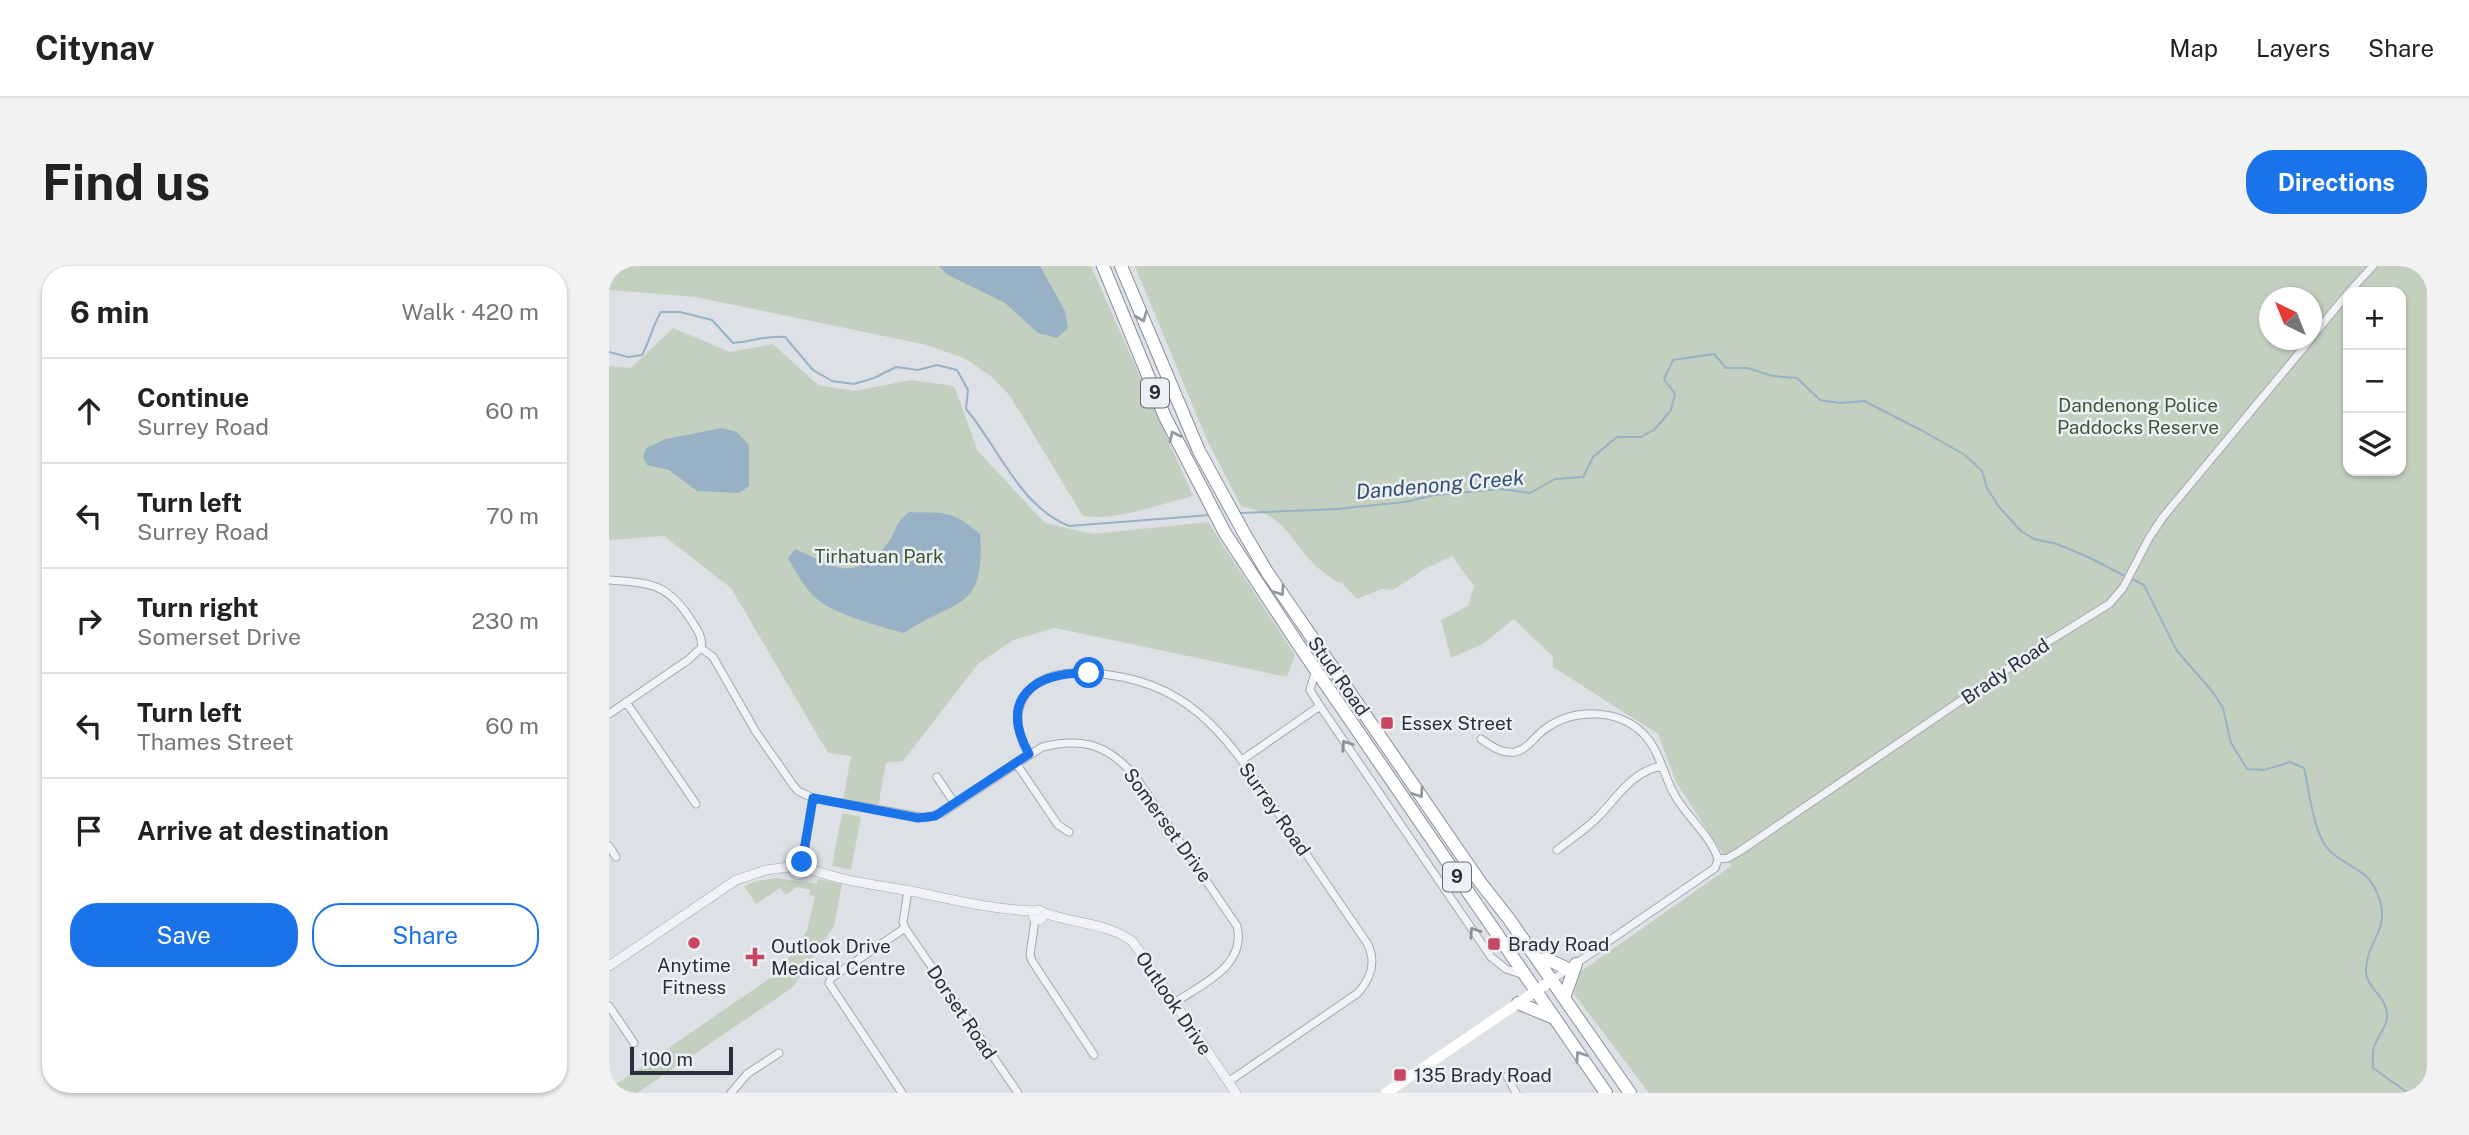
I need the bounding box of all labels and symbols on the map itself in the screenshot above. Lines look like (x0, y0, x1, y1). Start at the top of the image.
north arrow (2259, 287, 2322, 350)
one-way arrow (1133, 310, 1147, 322)
road number: 9 (1141, 378, 1169, 408)
park label: Dandenong Police Paddocks Reserve (2057, 394, 2219, 438)
one-way arrow (1168, 430, 1182, 443)
water label: Dandenong Creek (1355, 465, 1526, 504)
park label: Tirhatuan Park (814, 545, 944, 567)
one-way arrow (1272, 583, 1284, 596)
street label: Stud Road (1304, 632, 1374, 720)
street label: Brady Road (1957, 634, 2053, 708)
route start (1073, 657, 1104, 688)
place label: Essex Street (1401, 712, 1513, 734)
marker: Essex Street (1379, 715, 1395, 731)
one-way arrow (1342, 740, 1354, 753)
street label: Surrey Road (1235, 758, 1315, 860)
street label: Somerset Drive (1119, 764, 1217, 886)
one-way arrow (1411, 785, 1423, 798)
route end (786, 846, 817, 877)
road number: 9 (1443, 862, 1471, 892)
one-way arrow (1470, 927, 1483, 940)
place label: Brady Road (1508, 933, 1609, 955)
marker: Anytime Fitness (686, 935, 702, 951)
place label: Outlook Drive Medical Centre (771, 935, 906, 979)
marker: Brady Road (1486, 936, 1502, 952)
marker: Outlook Drive Medical Centre (745, 947, 765, 967)
street label: Outlook Drive (1131, 947, 1217, 1059)
place label: Anytime Fitness (657, 954, 731, 998)
street label: Dorset Road (923, 961, 1001, 1063)
scale bar (630, 1044, 733, 1076)
one-way arrow (1575, 1050, 1588, 1063)
place label: 135 Brady Road (1414, 1064, 1552, 1086)
marker: 135 Brady Road (1392, 1067, 1408, 1083)

